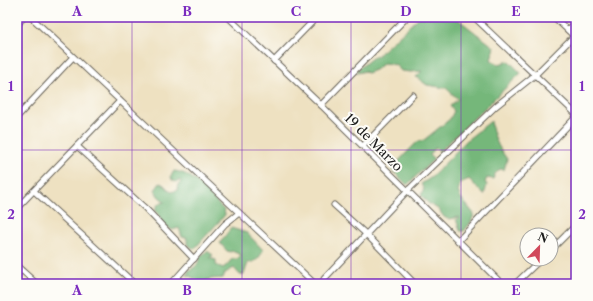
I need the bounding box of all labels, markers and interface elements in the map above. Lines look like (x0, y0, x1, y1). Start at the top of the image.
text: A (71, 3, 83, 19)
text: B (182, 3, 192, 19)
text: C (291, 3, 301, 19)
text: D (400, 3, 412, 19)
text: E (511, 3, 521, 19)
text: 1 (8, 78, 14, 94)
text: 1 (579, 78, 585, 94)
street label: 19 de Marzo (342, 110, 406, 174)
text: 2 (7, 206, 15, 222)
text: 2 (578, 206, 586, 222)
north arrow (519, 227, 559, 267)
text: N (536, 229, 550, 246)
text: A (71, 282, 83, 298)
text: B (182, 282, 192, 298)
text: C (291, 282, 301, 298)
text: D (400, 282, 412, 298)
text: E (511, 282, 521, 298)

